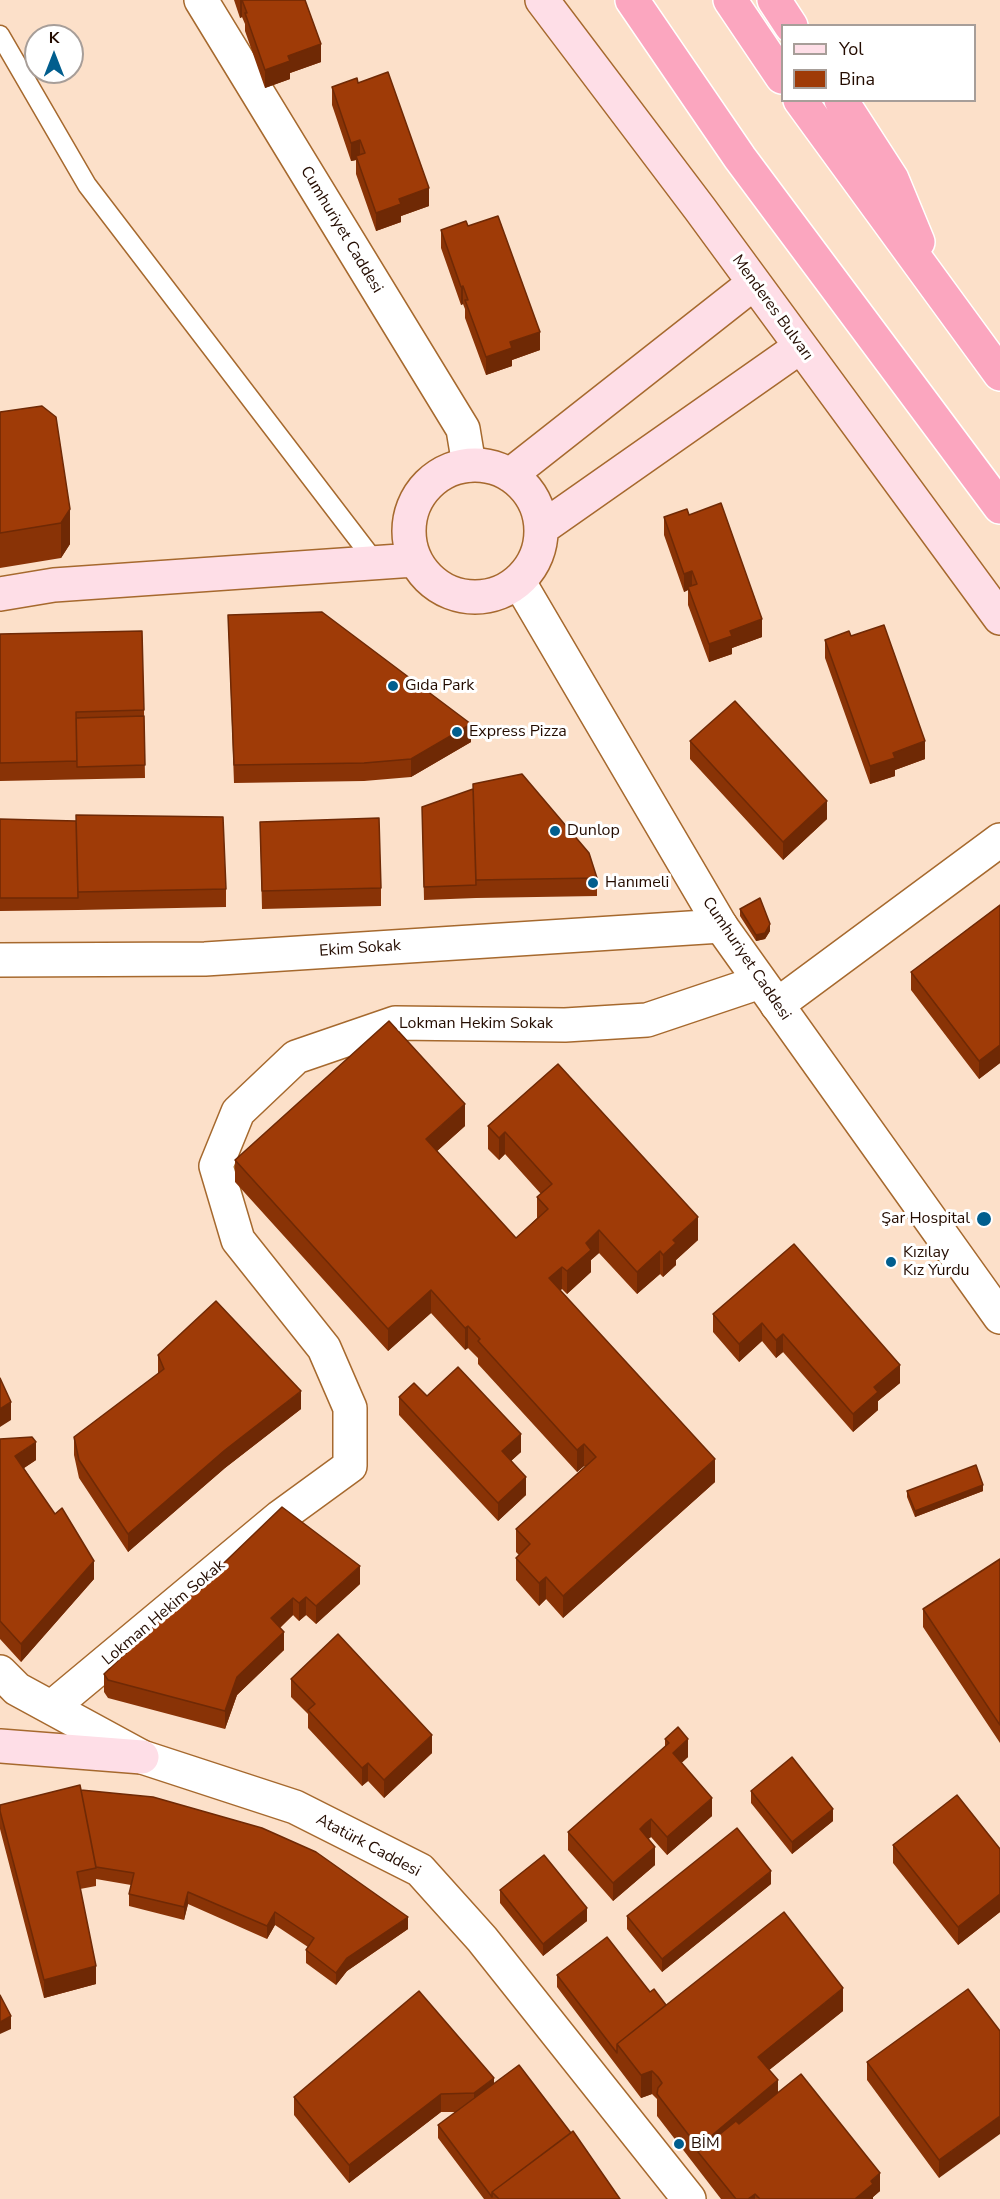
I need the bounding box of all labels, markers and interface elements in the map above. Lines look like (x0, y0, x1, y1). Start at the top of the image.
north arrow (24, 24, 84, 84)
legend (781, 24, 976, 102)
text: K (49, 27, 59, 49)
text: Yol (839, 37, 864, 61)
text: Bina (839, 67, 875, 91)
street label: Cumhuriyet Caddesi (296, 163, 386, 297)
street label: Menderes Bulvarı (727, 252, 817, 364)
place label: Gıda Park (405, 676, 474, 696)
marker: Gıda Park (386, 679, 400, 693)
place label: Express Pizza (469, 722, 567, 742)
marker: Express Pizza (450, 725, 464, 739)
place label: Dunlop (567, 821, 620, 841)
marker: Dunlop (548, 824, 562, 838)
place label: Hanımeli (605, 873, 669, 893)
marker: Hanımeli (586, 876, 600, 890)
street label: Cumhuriyet Caddesi (698, 894, 794, 1024)
street label: Ekim Sokak (318, 937, 402, 961)
street label: Lokman Hekim Sokak (399, 1014, 553, 1034)
place label: Şar Hospital (881, 1209, 970, 1229)
marker: Şar Hospital (975, 1210, 993, 1228)
place label: Kızılay Kız Yurdu (903, 1243, 970, 1281)
marker: Kızılay Kız Yurdu (884, 1255, 898, 1269)
street label: Lokman Hekim Sokak (99, 1556, 229, 1670)
street label: Atatürk Caddesi (312, 1810, 424, 1882)
place label: BİM (691, 2134, 720, 2154)
marker: BİM (672, 2137, 686, 2151)

